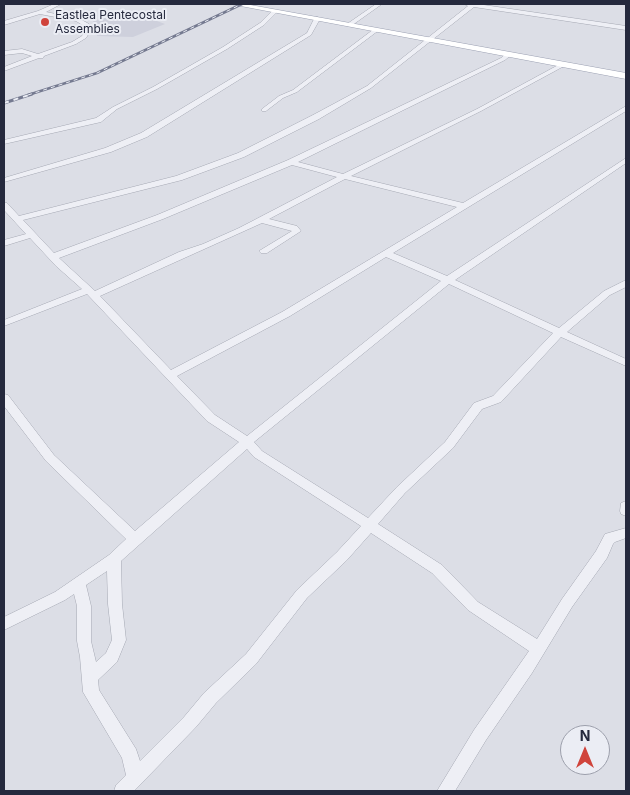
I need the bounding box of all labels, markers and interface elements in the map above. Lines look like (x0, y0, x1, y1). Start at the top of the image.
place label: Eastlea Pentecostal Assemblies (55, 8, 166, 36)
marker: Eastlea Pentecostal Assemblies (39, 16, 51, 28)
north arrow (560, 725, 610, 775)
text: N (580, 727, 590, 744)

